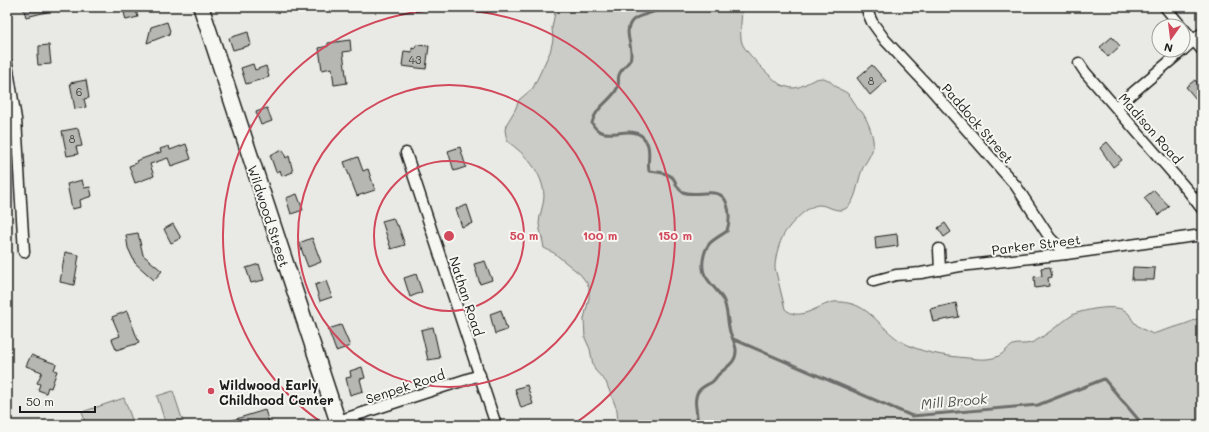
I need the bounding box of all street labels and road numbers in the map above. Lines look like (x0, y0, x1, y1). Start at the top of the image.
street label: Paddock Street (939, 80, 1018, 167)
street label: Madison Road (1116, 89, 1186, 167)
street label: Wildwood Street (245, 163, 294, 269)
street label: Parker Street (991, 230, 1082, 258)
street label: Nathan Road (446, 254, 488, 338)
street label: Senpek Road (363, 365, 447, 407)

